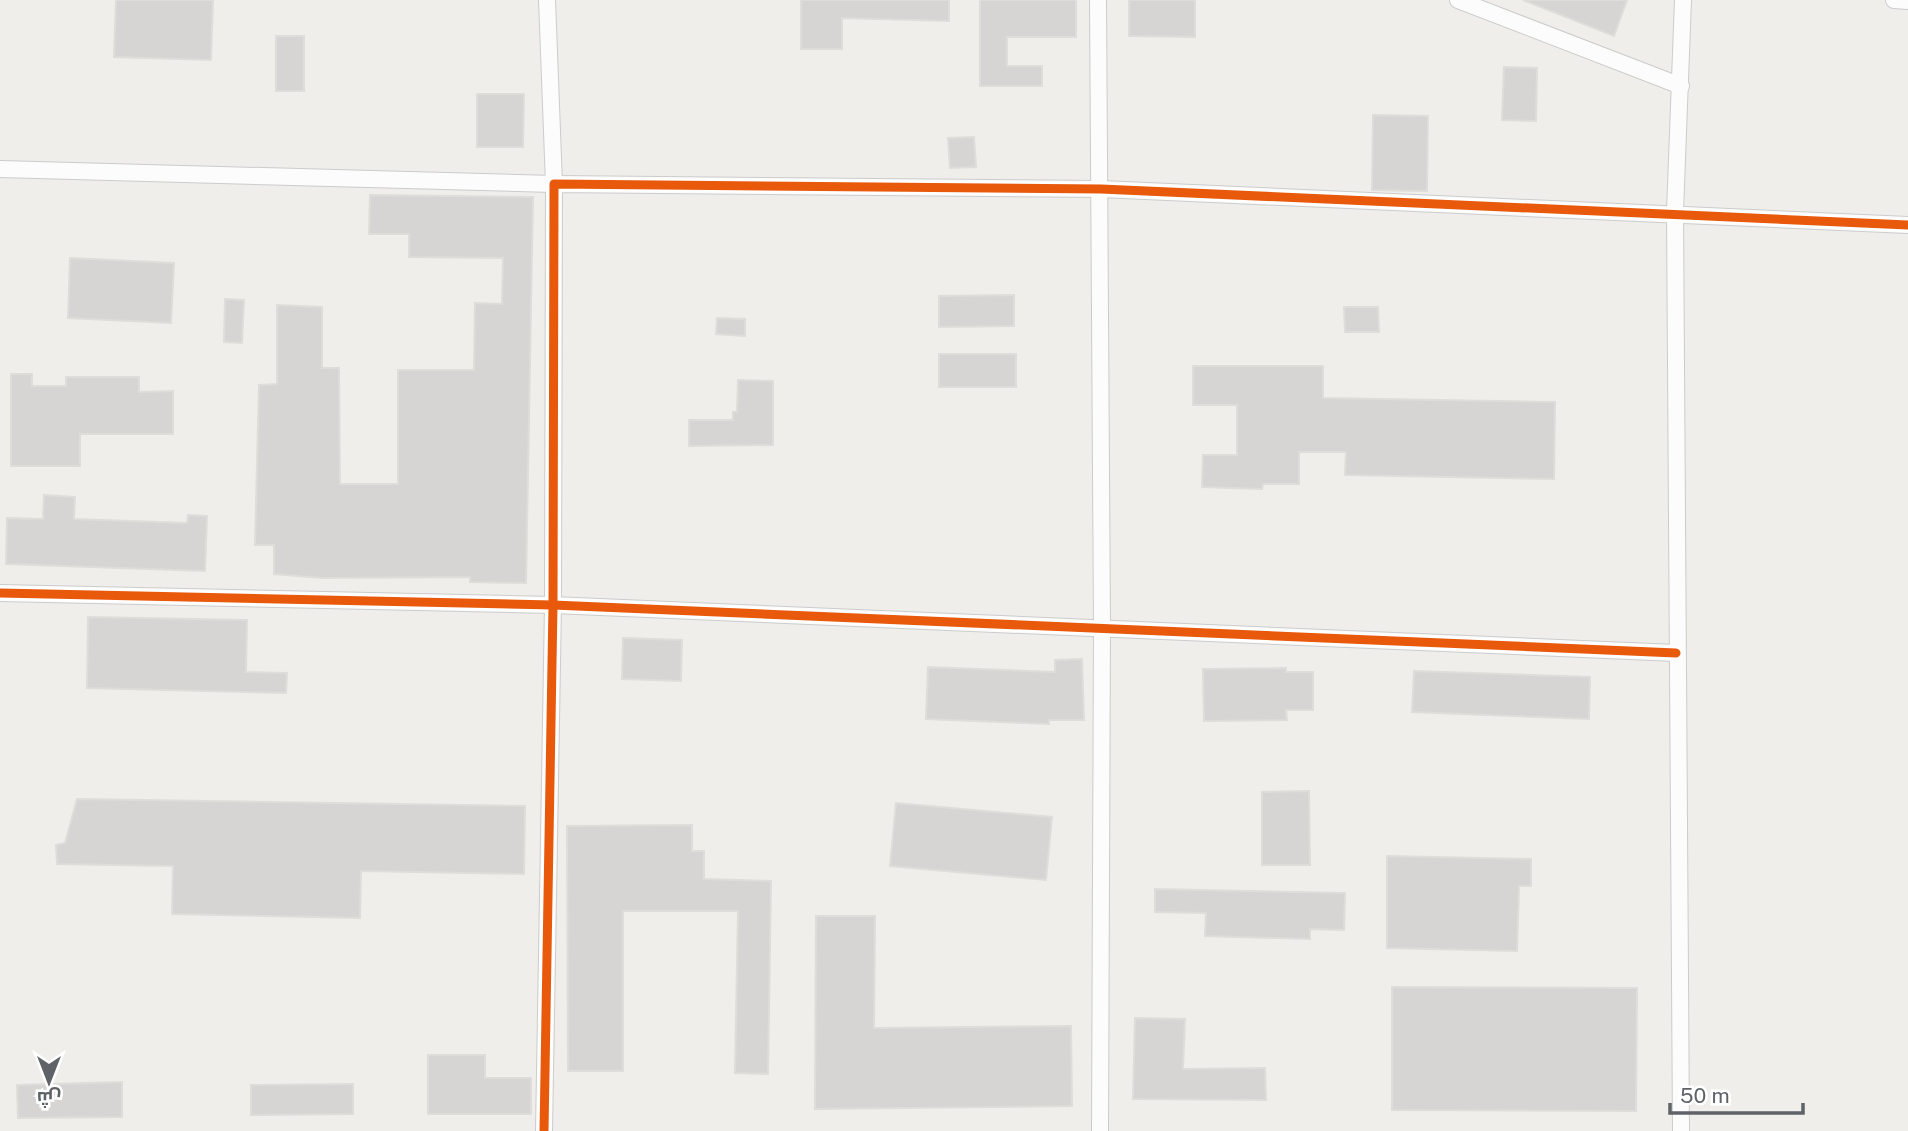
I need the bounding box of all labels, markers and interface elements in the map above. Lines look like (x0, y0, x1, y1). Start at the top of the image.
north arrow (14, 1047, 84, 1117)
scale bar (1670, 1072, 1803, 1116)
text: 50 m (1680, 1083, 1730, 1108)
text: ش (37, 1087, 61, 1110)

